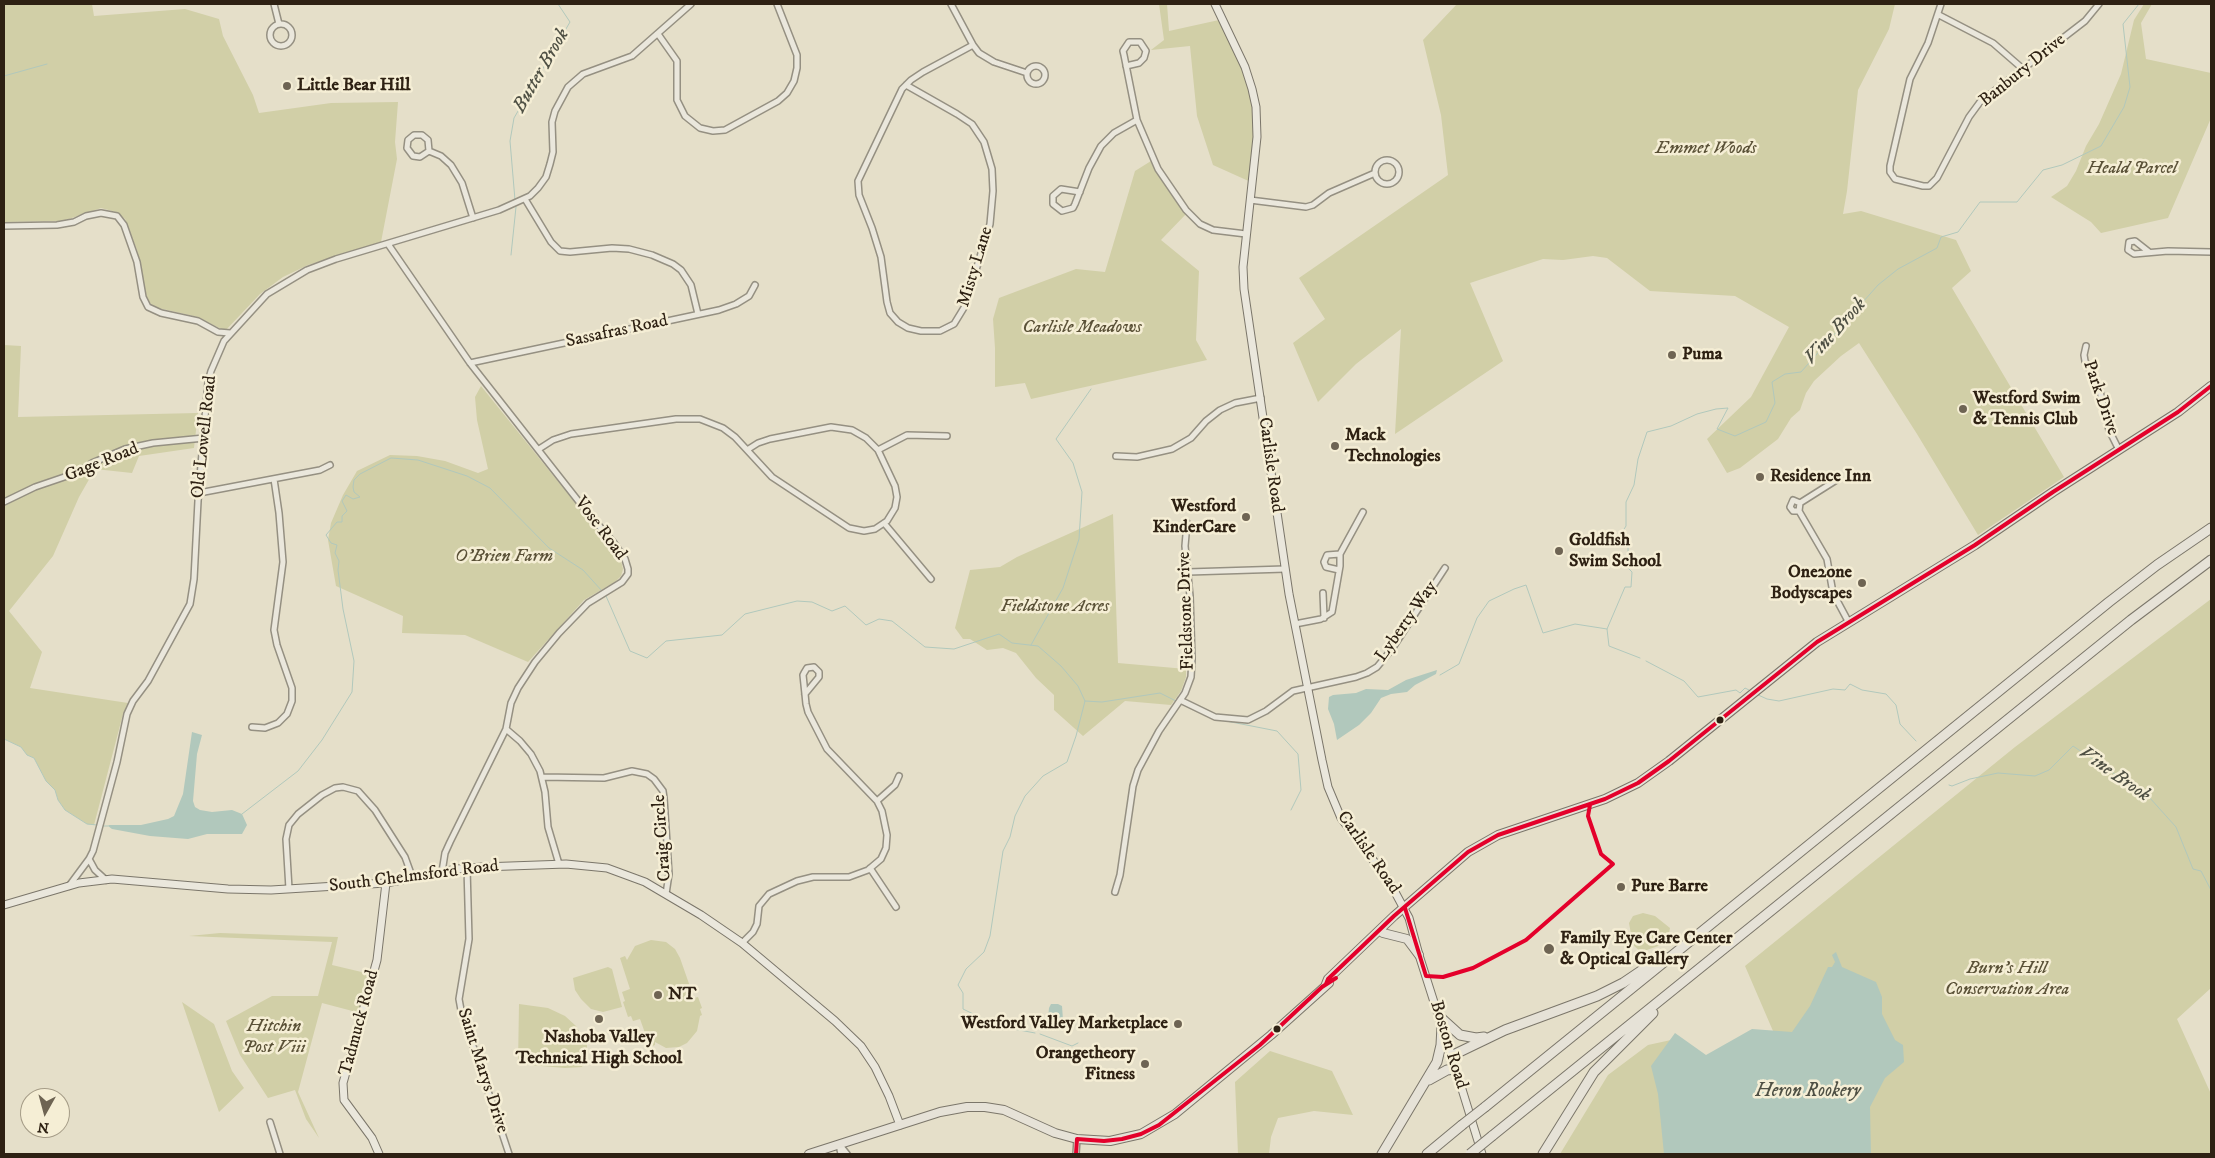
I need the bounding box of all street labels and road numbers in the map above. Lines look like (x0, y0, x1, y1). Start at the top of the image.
street label: Banbury Drive (1976, 30, 2070, 112)
street label: Misty Lane (954, 224, 998, 310)
street label: Sassafras Road (564, 311, 670, 353)
street label: Park Drive (2077, 358, 2123, 438)
street label: Old Lowell Road (188, 374, 222, 500)
street label: Carlisle Road (1253, 416, 1287, 514)
street label: Gage Road (62, 438, 142, 488)
street label: Vose Road (569, 493, 631, 565)
street label: Fieldstone Drive (1174, 551, 1200, 671)
street label: Lyberty Way (1371, 577, 1443, 667)
street label: Craig Circle (649, 794, 677, 882)
street label: Carlisle Road (1332, 807, 1404, 899)
street label: South Chelmsford Road (328, 856, 500, 898)
street label: Tadmuck Road (336, 968, 384, 1078)
street label: Boston Road (1424, 998, 1472, 1092)
street label: Saint Marys Drive (452, 1006, 512, 1136)

